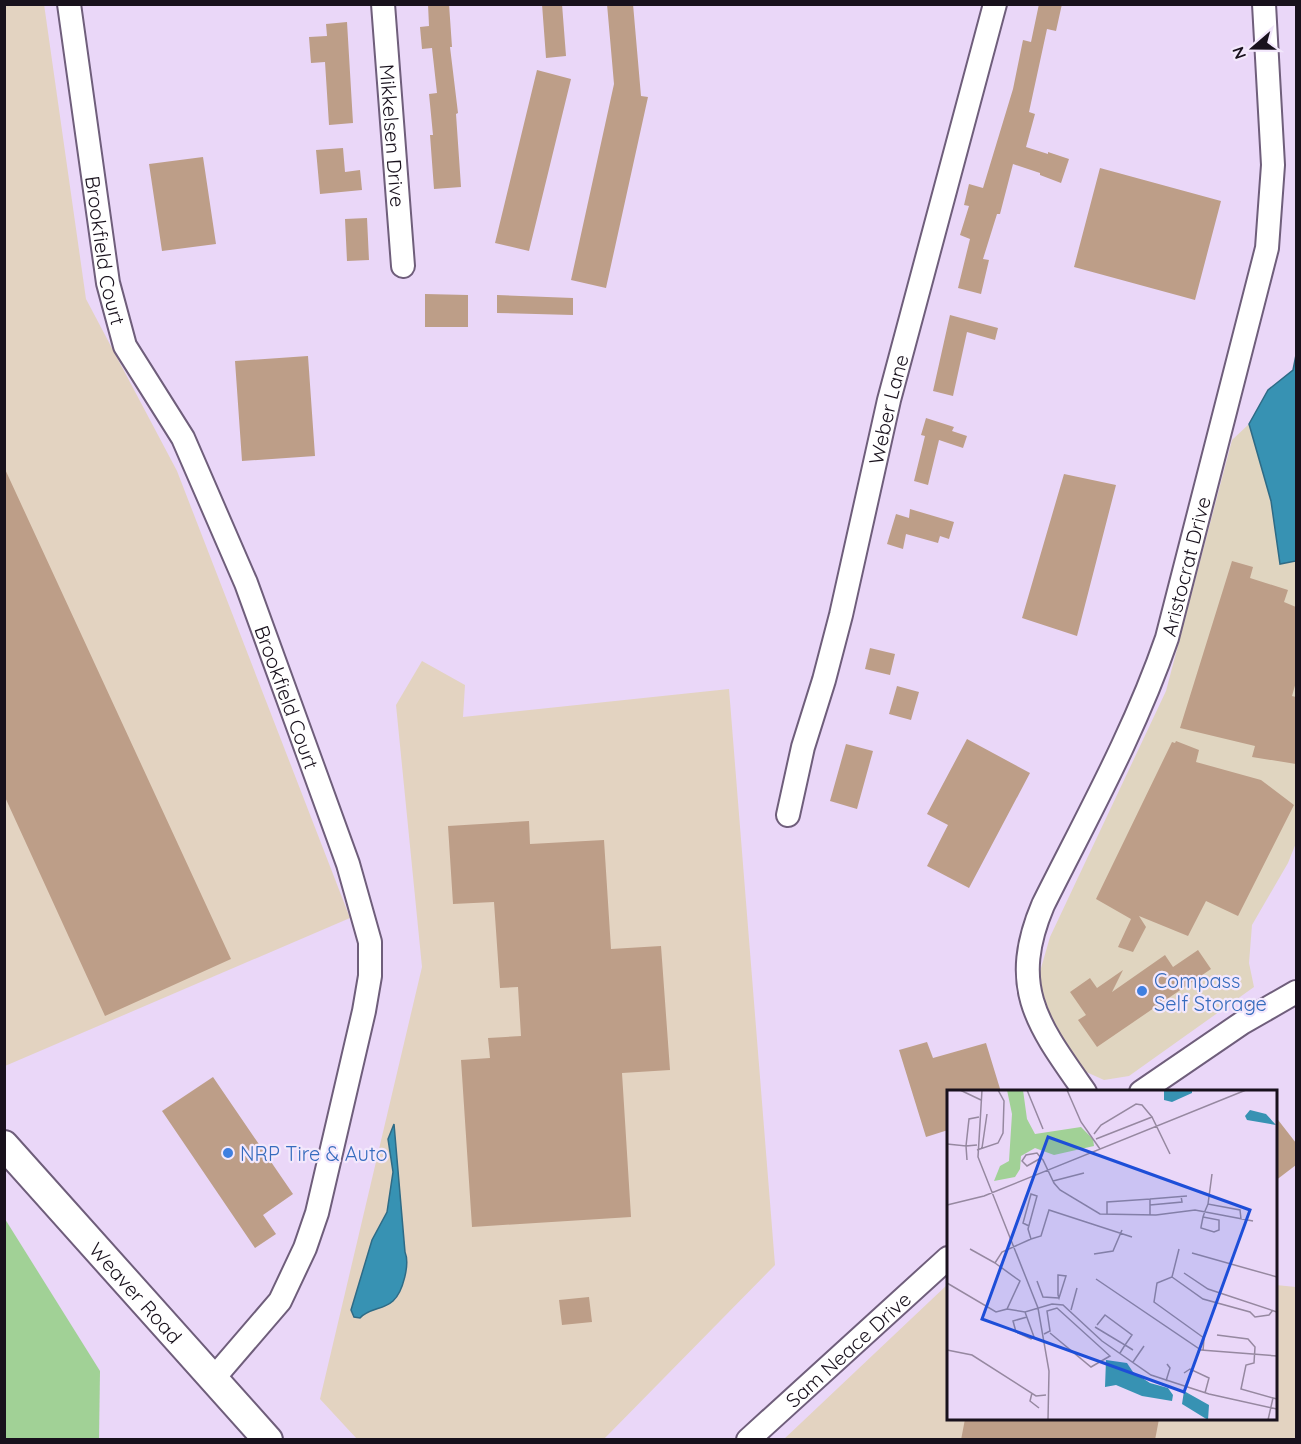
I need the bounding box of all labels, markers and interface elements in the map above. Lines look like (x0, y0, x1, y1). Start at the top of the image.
north arrow (1223, 18, 1283, 78)
text: N (1227, 44, 1250, 62)
street label: Mikkelsen Drive (375, 63, 411, 208)
street label: Brookfield Court (81, 174, 131, 328)
street label: Weber Lane (863, 351, 913, 467)
street label: Aristocrat Drive (1155, 494, 1215, 639)
street label: Brookfield Court (250, 622, 325, 772)
place label: Compass Self Storage (1154, 968, 1267, 1016)
marker: Compass Self Storage (1135, 984, 1149, 998)
inset map (947, 1090, 1277, 1420)
place label: NRP Tire & Auto (240, 1141, 388, 1166)
marker: NRP Tire & Auto (221, 1146, 235, 1160)
street label: Weaver Road (84, 1237, 188, 1348)
street label: Sam Neace Drive (780, 1286, 916, 1412)

